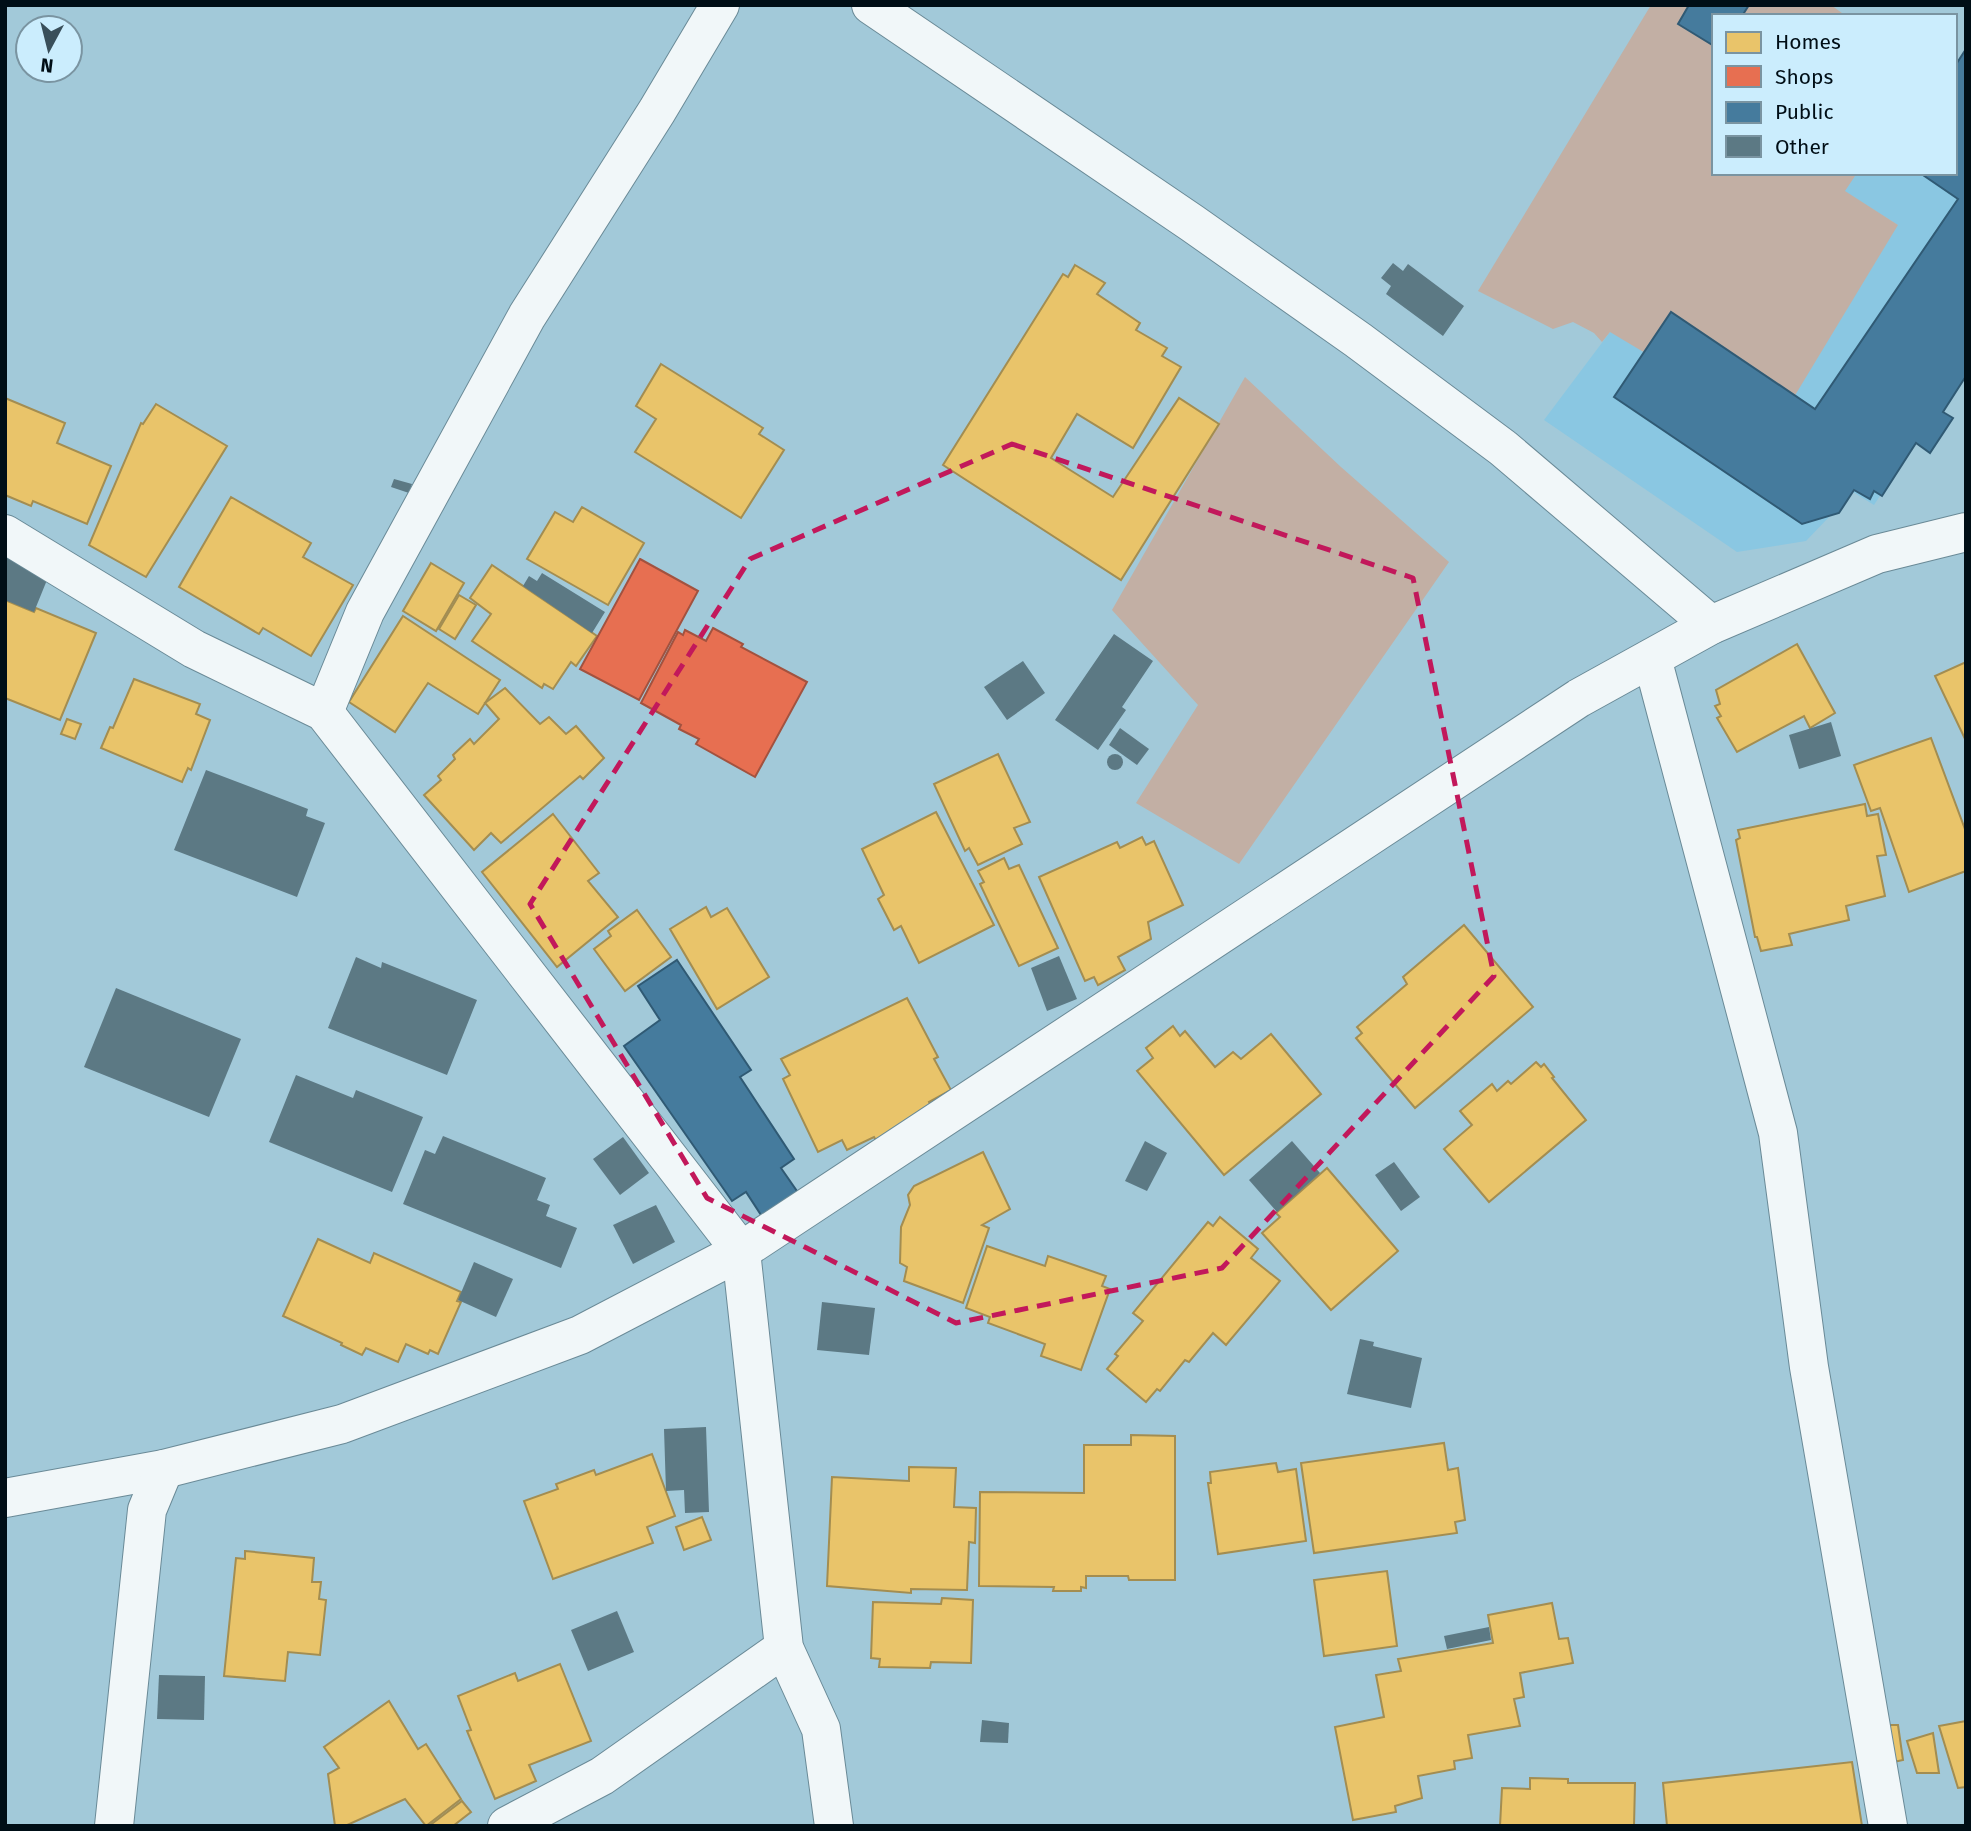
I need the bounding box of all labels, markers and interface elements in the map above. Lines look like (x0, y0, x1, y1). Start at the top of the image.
north arrow (14, 14, 84, 84)
legend (1712, 14, 1957, 175)
text: Homes (1775, 29, 1841, 55)
text: N (39, 53, 55, 78)
text: Shops (1775, 64, 1833, 90)
text: Public (1775, 99, 1833, 125)
text: Other (1775, 134, 1829, 160)

